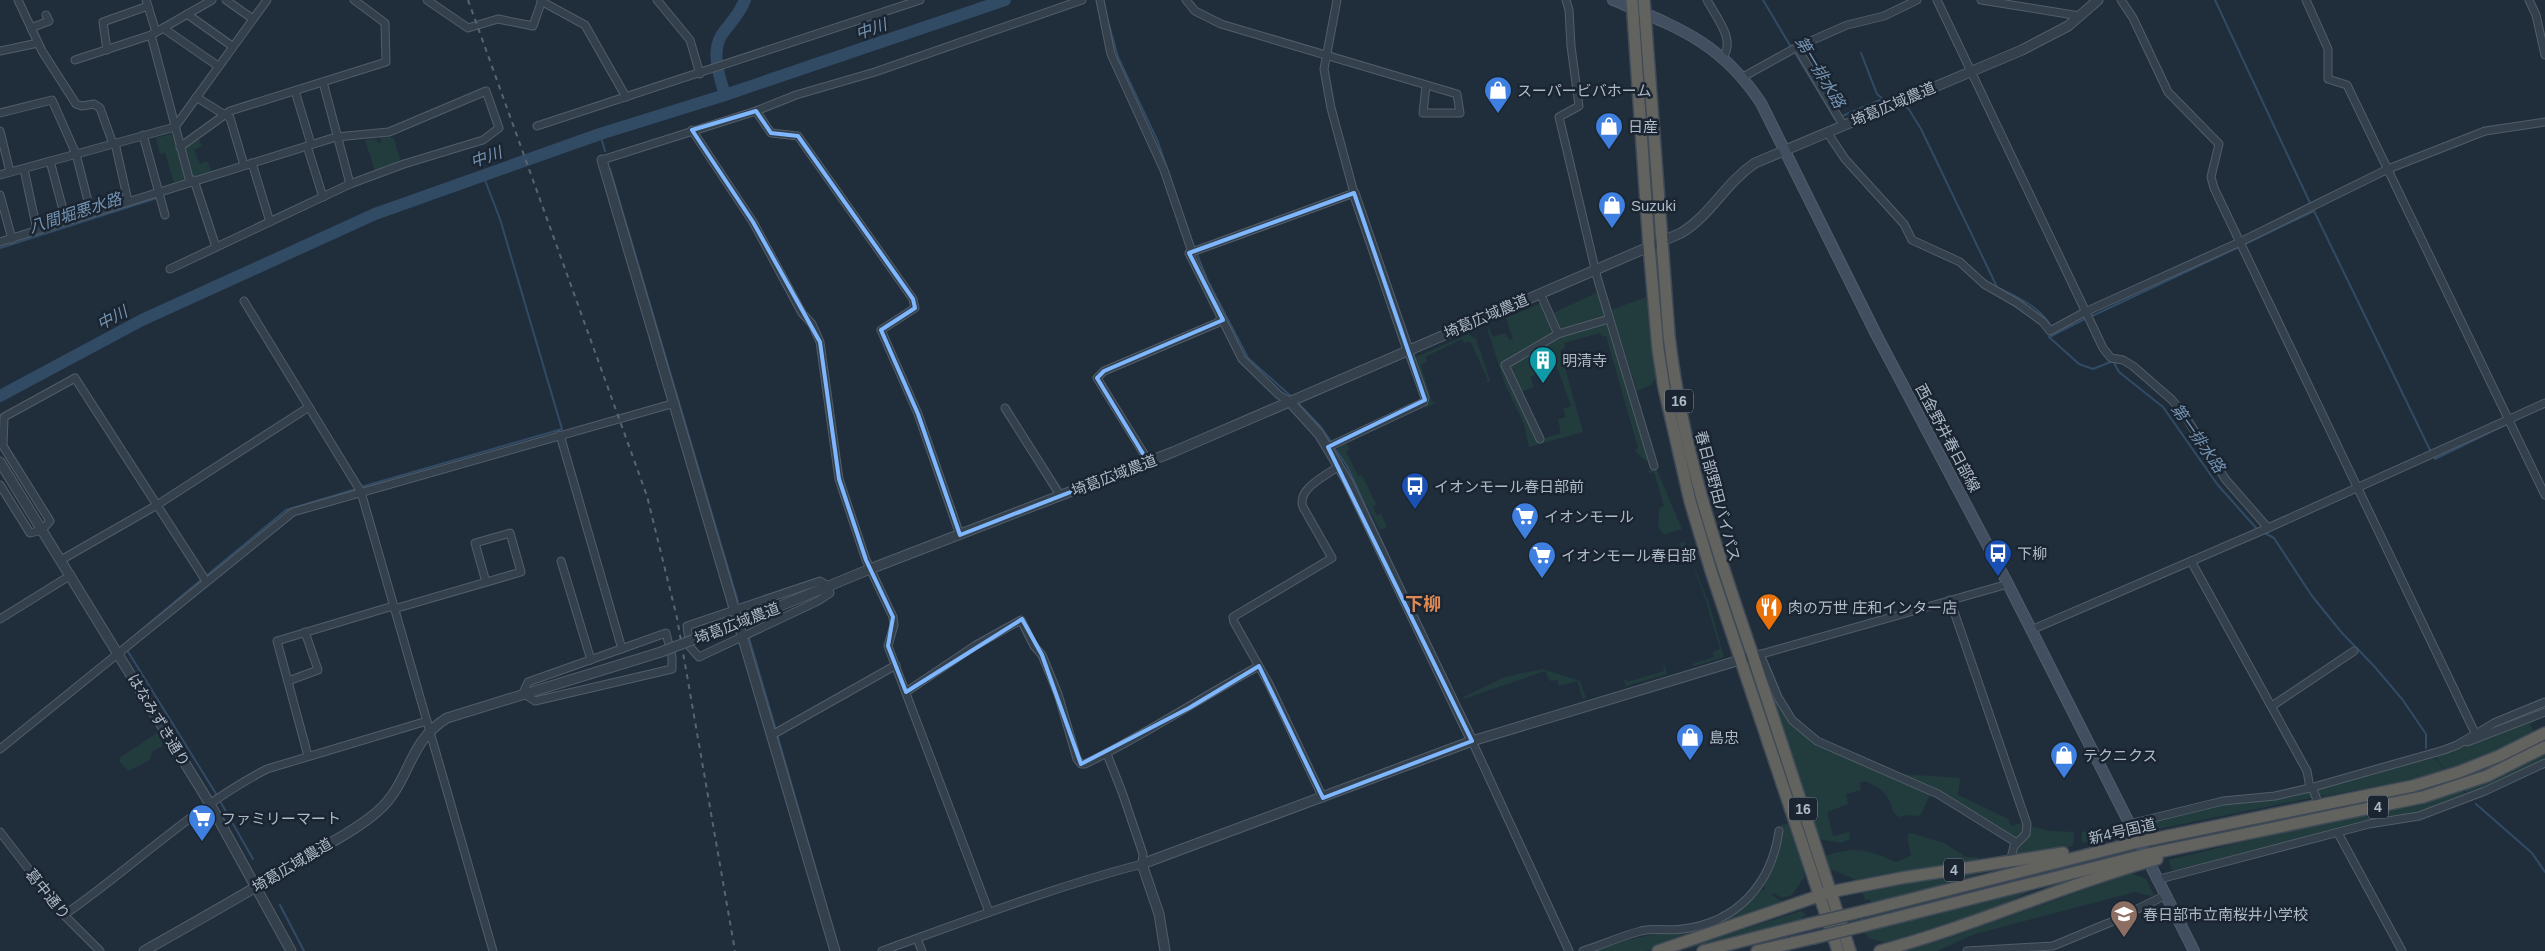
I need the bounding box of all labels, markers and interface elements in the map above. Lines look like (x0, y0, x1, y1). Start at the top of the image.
water label: 中川 (853, 15, 891, 42)
water label: 第一排水路 (1792, 33, 1849, 112)
shop icon: スーパービバホーム (1483, 75, 1513, 114)
street label: 埼葛広域農道 (1848, 79, 1938, 129)
place label: スーパービバホーム (1517, 82, 1651, 99)
shop icon: 日産 (1594, 111, 1624, 150)
place label: 日産 (1628, 118, 1658, 135)
water label: 中川 (468, 143, 506, 170)
water label: 八間堀悪水路 (27, 189, 125, 236)
shop icon: Suzuki (1597, 190, 1627, 229)
place label: Suzuki (1631, 197, 1676, 214)
street label: 埼葛広域農道 (1441, 291, 1531, 341)
water label: 中川 (94, 302, 132, 333)
building icon: 明清寺 (1528, 345, 1558, 384)
place label: 明清寺 (1562, 352, 1607, 369)
street label: 西金野井春日部線 (1912, 381, 1984, 495)
road number: 16 (1665, 390, 1693, 412)
water label: 第一排水路 (2168, 400, 2229, 477)
street label: 春日部野田バイパス (1692, 429, 1744, 563)
street label: 埼葛広域農道 (1069, 451, 1159, 499)
bus stop icon: イオンモール春日部前 (1400, 471, 1430, 510)
place label: イオンモール春日部前 (1434, 478, 1584, 495)
supermarket icon: イオンモール (1510, 501, 1540, 540)
place label: イオンモール (1544, 508, 1634, 525)
bus stop icon: 下柳 (1983, 538, 2013, 577)
supermarket icon: イオンモール春日部 (1527, 540, 1557, 579)
place label: 下柳 (2017, 545, 2047, 562)
place label: イオンモール春日部 (1561, 547, 1696, 564)
restaurant icon: 肉の万世 庄和インター店 (1754, 592, 1784, 631)
district label: 下柳 (1405, 594, 1441, 614)
street label: 埼葛広域農道 (692, 599, 782, 647)
place label: 肉の万世 庄和インター店 (1788, 599, 1957, 616)
street label: はなみずき通り (125, 671, 193, 769)
shop icon: 島忠 (1675, 722, 1705, 761)
place label: 島忠 (1709, 729, 1739, 746)
shop icon: テクニクス (2049, 740, 2079, 779)
place label: テクニクス (2083, 747, 2158, 764)
road number: 4 (2368, 796, 2388, 819)
road number: 16 (1789, 798, 1817, 821)
supermarket icon: ファミリーマート (187, 803, 217, 842)
place label: ファミリーマート (221, 810, 341, 827)
street label: 新4号国道 (2087, 815, 2157, 847)
street label: 埼葛広域農道 (249, 835, 335, 895)
road number: 4 (1944, 858, 1964, 882)
street label: 葛中通り (23, 865, 73, 923)
school or university icon: 春日部市立南桜井小学校 (2109, 899, 2139, 938)
place label: 春日部市立南桜井小学校 (2143, 906, 2308, 923)

